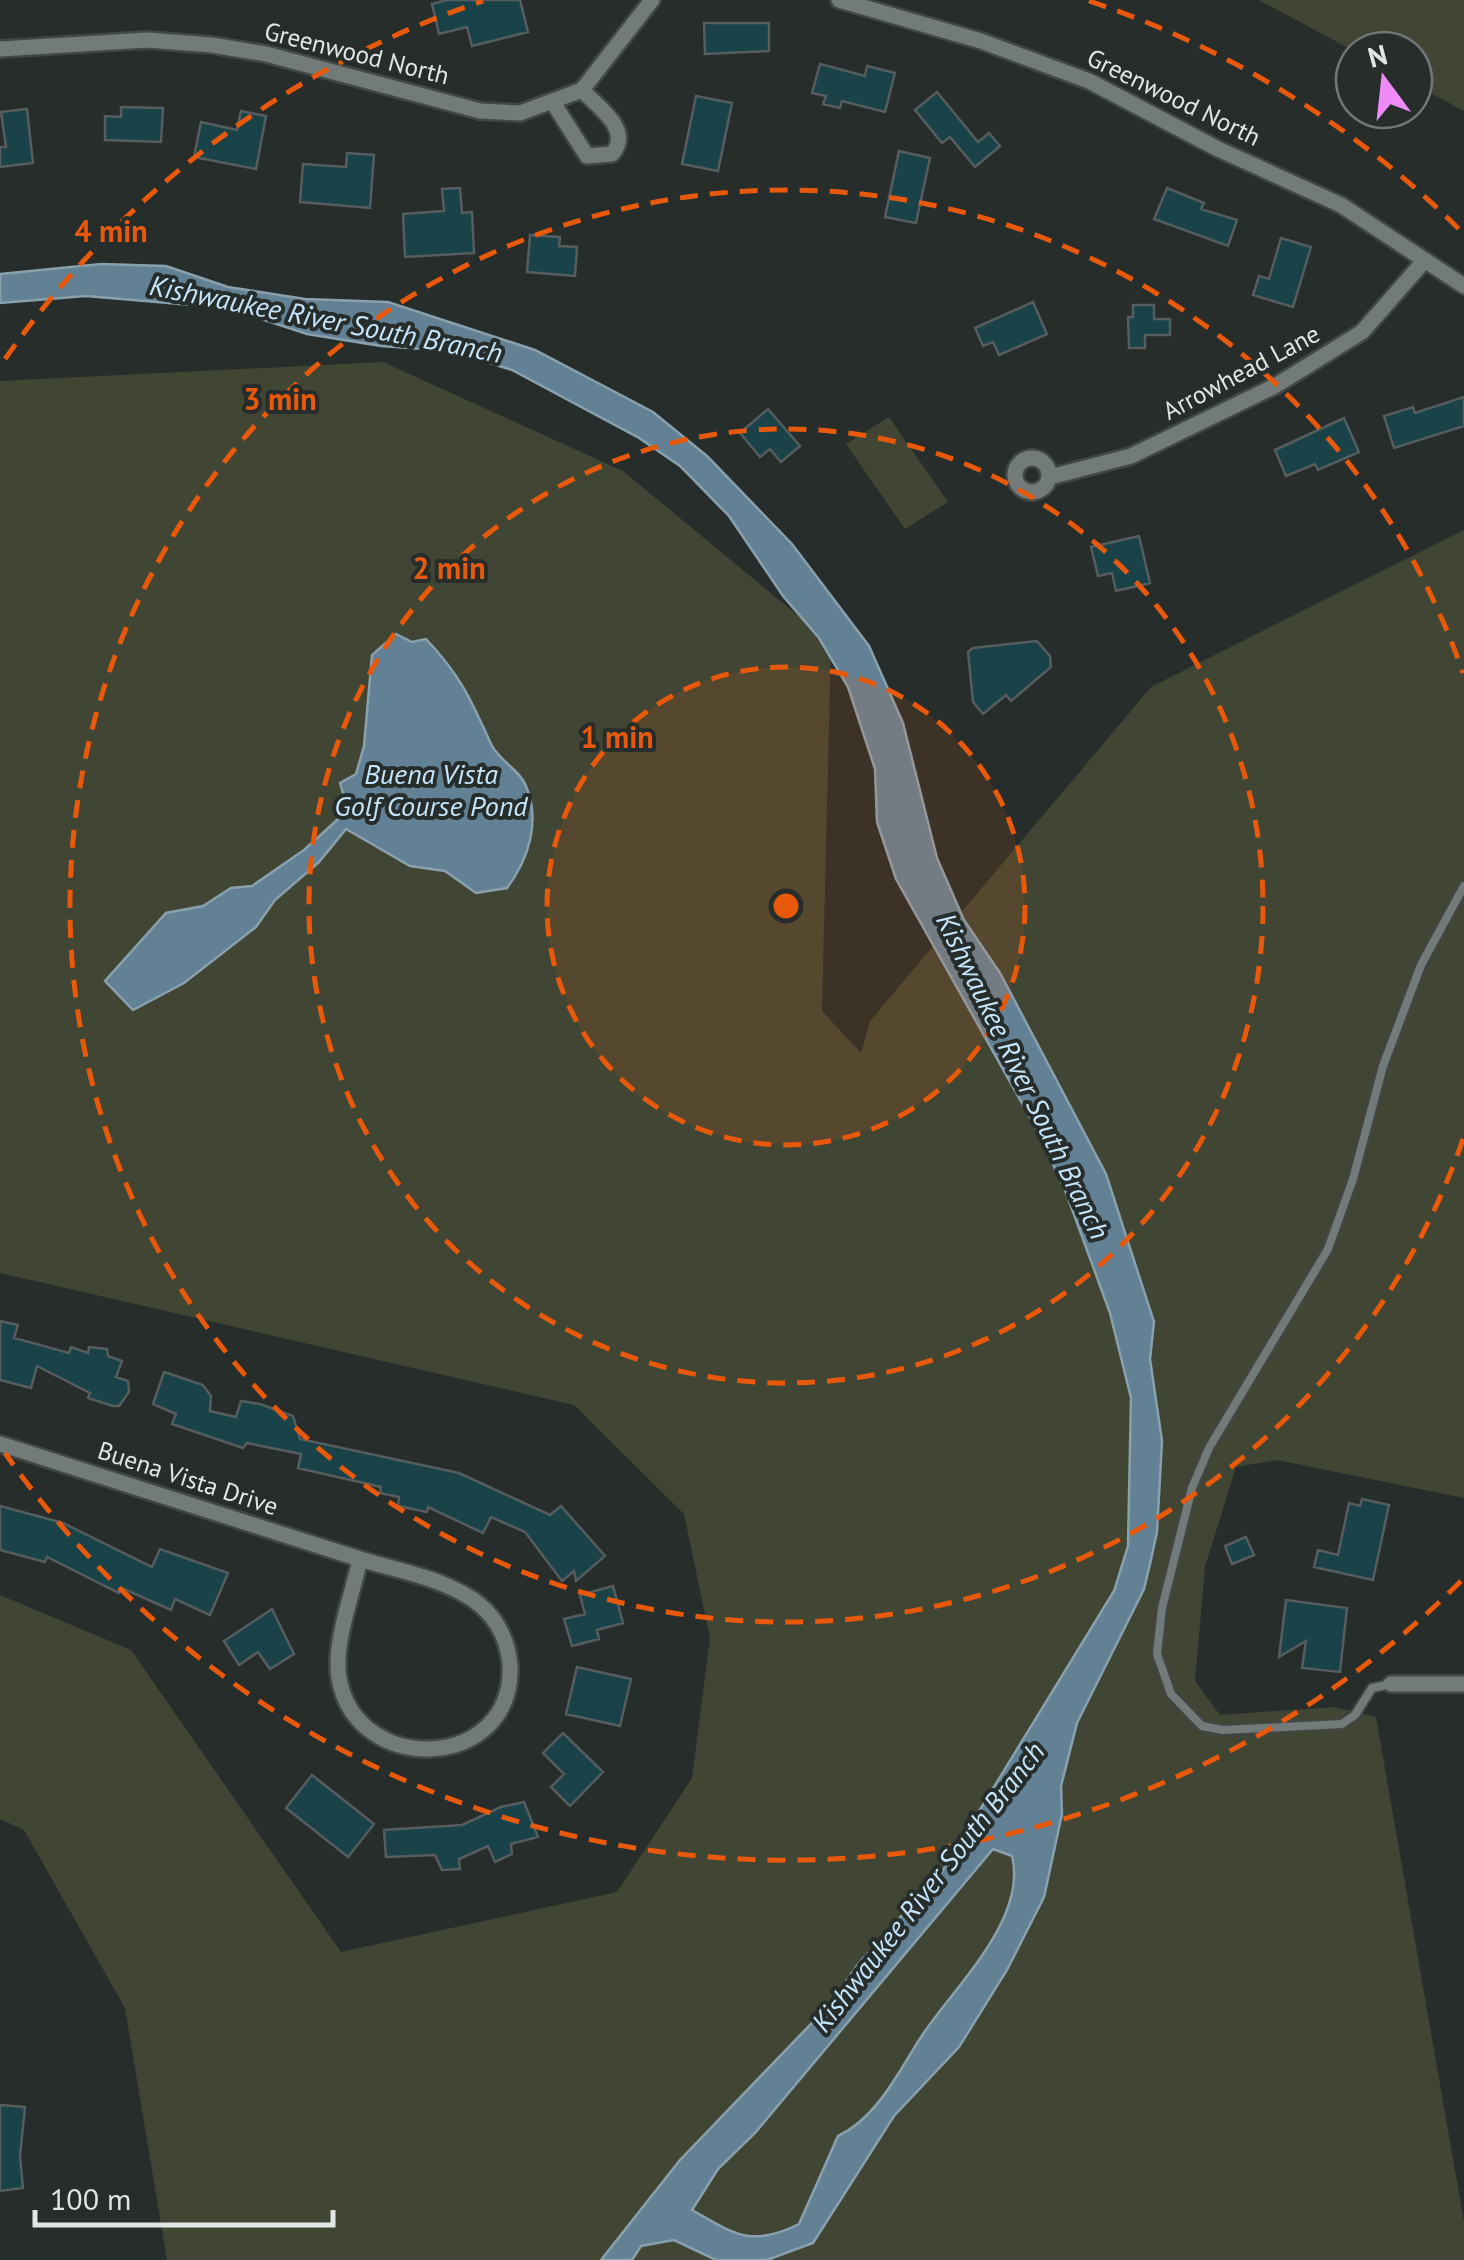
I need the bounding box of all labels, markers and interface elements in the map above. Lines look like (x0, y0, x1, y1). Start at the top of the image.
street label: Greenwood North (261, 15, 453, 91)
north arrow (1334, 30, 1434, 130)
text: N (1364, 35, 1391, 76)
street label: Greenwood North (1082, 41, 1266, 153)
text: 4 min (74, 211, 148, 250)
water label: Kishwaukee River South Branch (147, 266, 506, 371)
street label: Arrowhead Lane (1157, 317, 1325, 427)
text: 3 min (243, 379, 317, 418)
text: 2 min (412, 548, 486, 587)
text: 1 min (580, 717, 654, 756)
water label: Buena Vista Golf Course Pond (334, 755, 528, 824)
centre of rings (768, 888, 804, 924)
water label: Kishwaukee River South Branch (928, 907, 1119, 1245)
street label: Buena Vista Drive (94, 1434, 282, 1522)
water label: Kishwaukee River South Branch (803, 1734, 1053, 2039)
scale bar (35, 2165, 332, 2227)
text: 100 m (50, 2179, 131, 2218)

